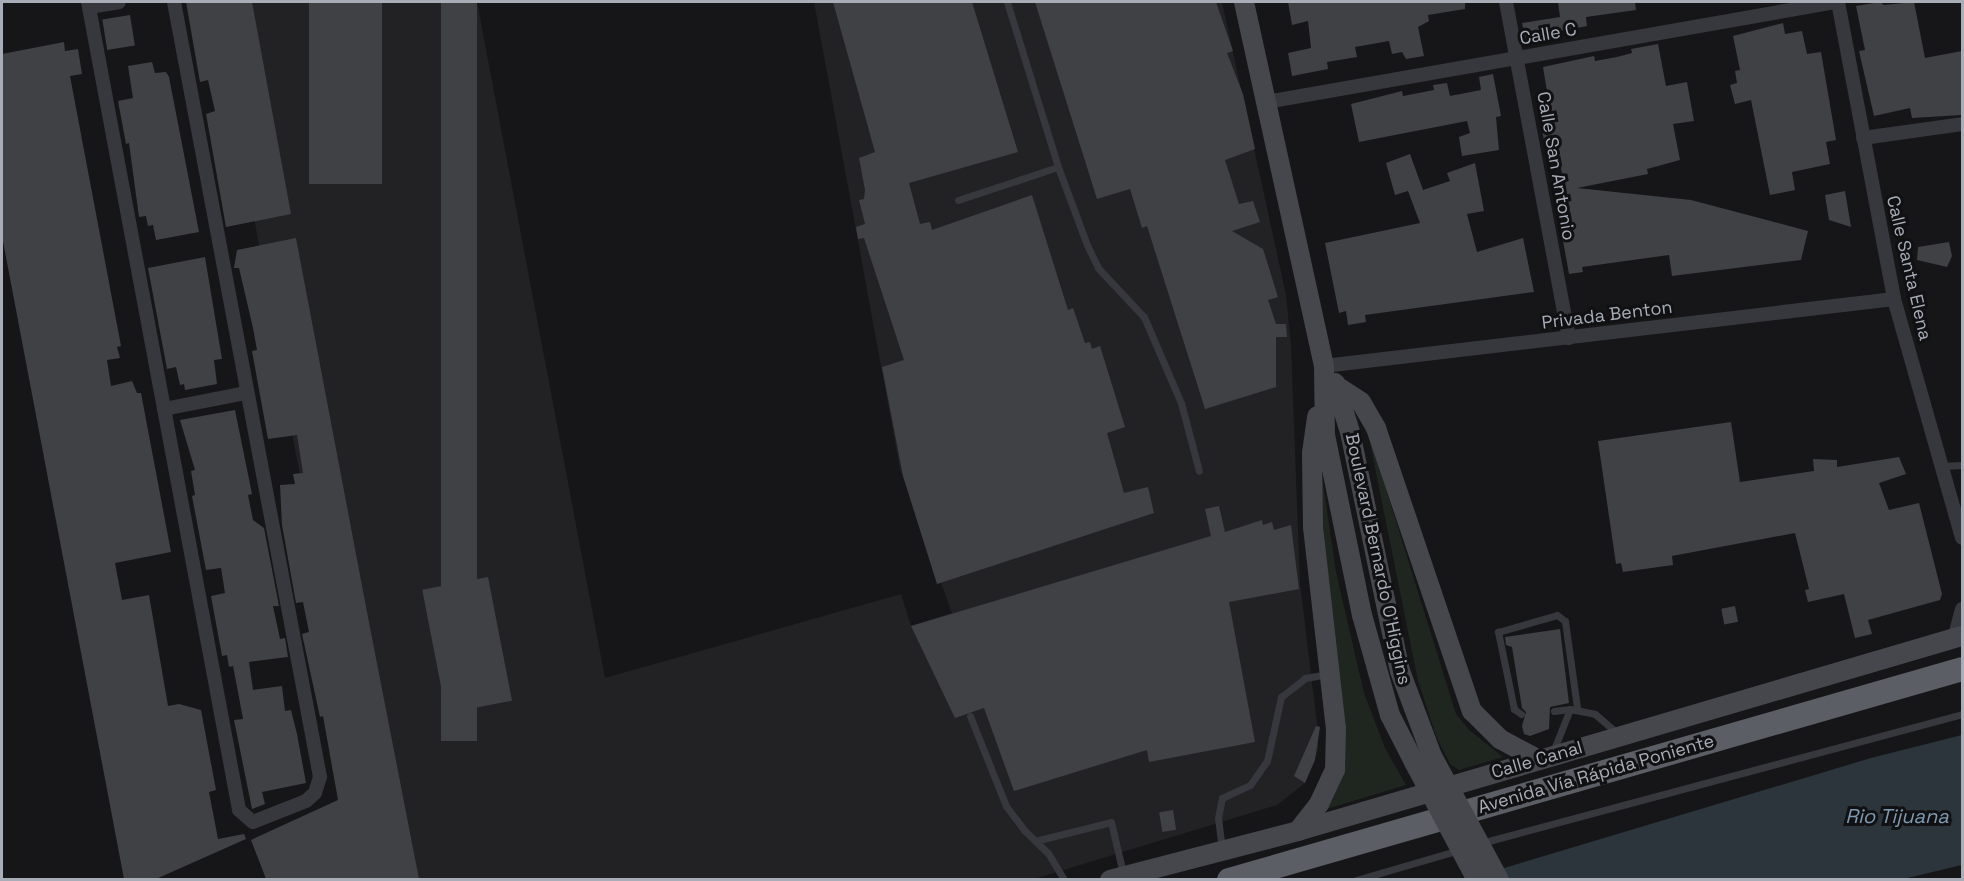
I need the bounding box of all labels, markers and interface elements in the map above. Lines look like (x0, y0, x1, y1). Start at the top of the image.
street label: Calle C (1518, 18, 1578, 50)
street label: Calle San Antonio (1532, 90, 1580, 242)
street label: Calle Santa Elena (1882, 193, 1936, 343)
street label: Privada Benton (1540, 296, 1674, 334)
street label: Boulevard Bernardo O'Higgins (1341, 431, 1415, 687)
street label: Avenida Vía Rápida Poniente (1475, 730, 1717, 818)
street label: Calle Canal (1489, 737, 1585, 783)
water label: Rio Tijuana (1845, 804, 1949, 828)

